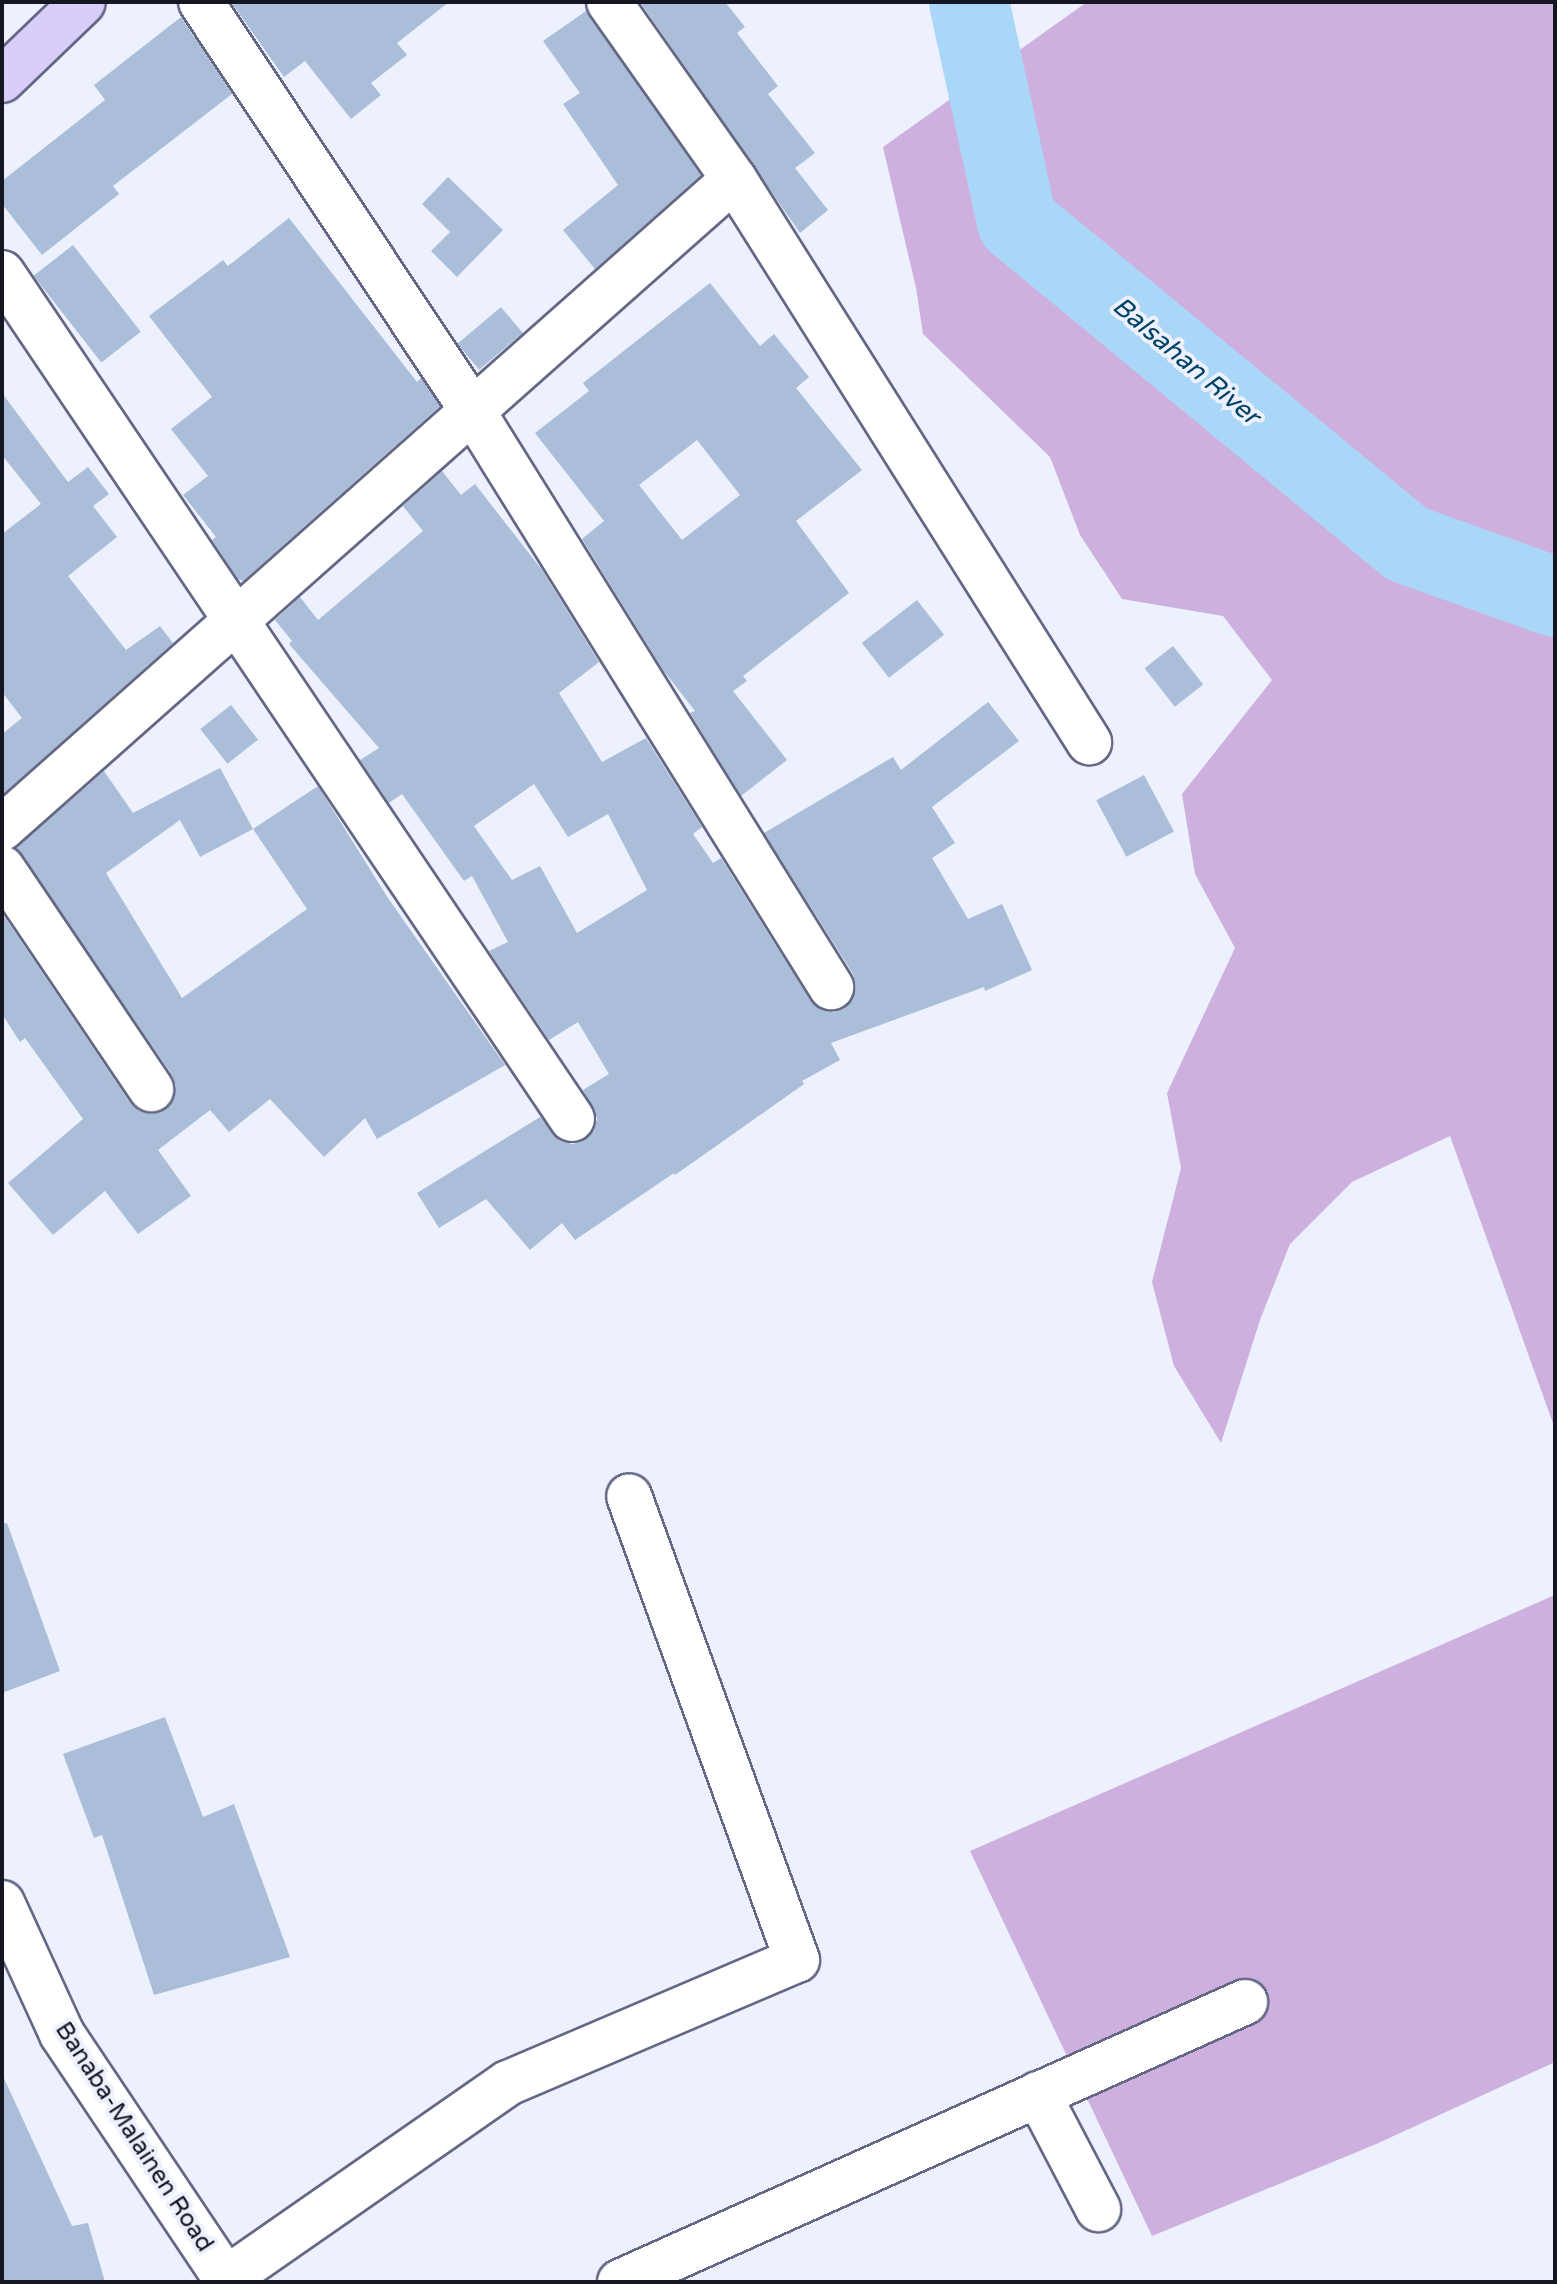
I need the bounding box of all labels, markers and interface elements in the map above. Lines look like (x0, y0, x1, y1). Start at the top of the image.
water label: Balsahan River (1106, 290, 1266, 432)
street label: Banaba-Malainen Road (49, 2017, 219, 2257)

